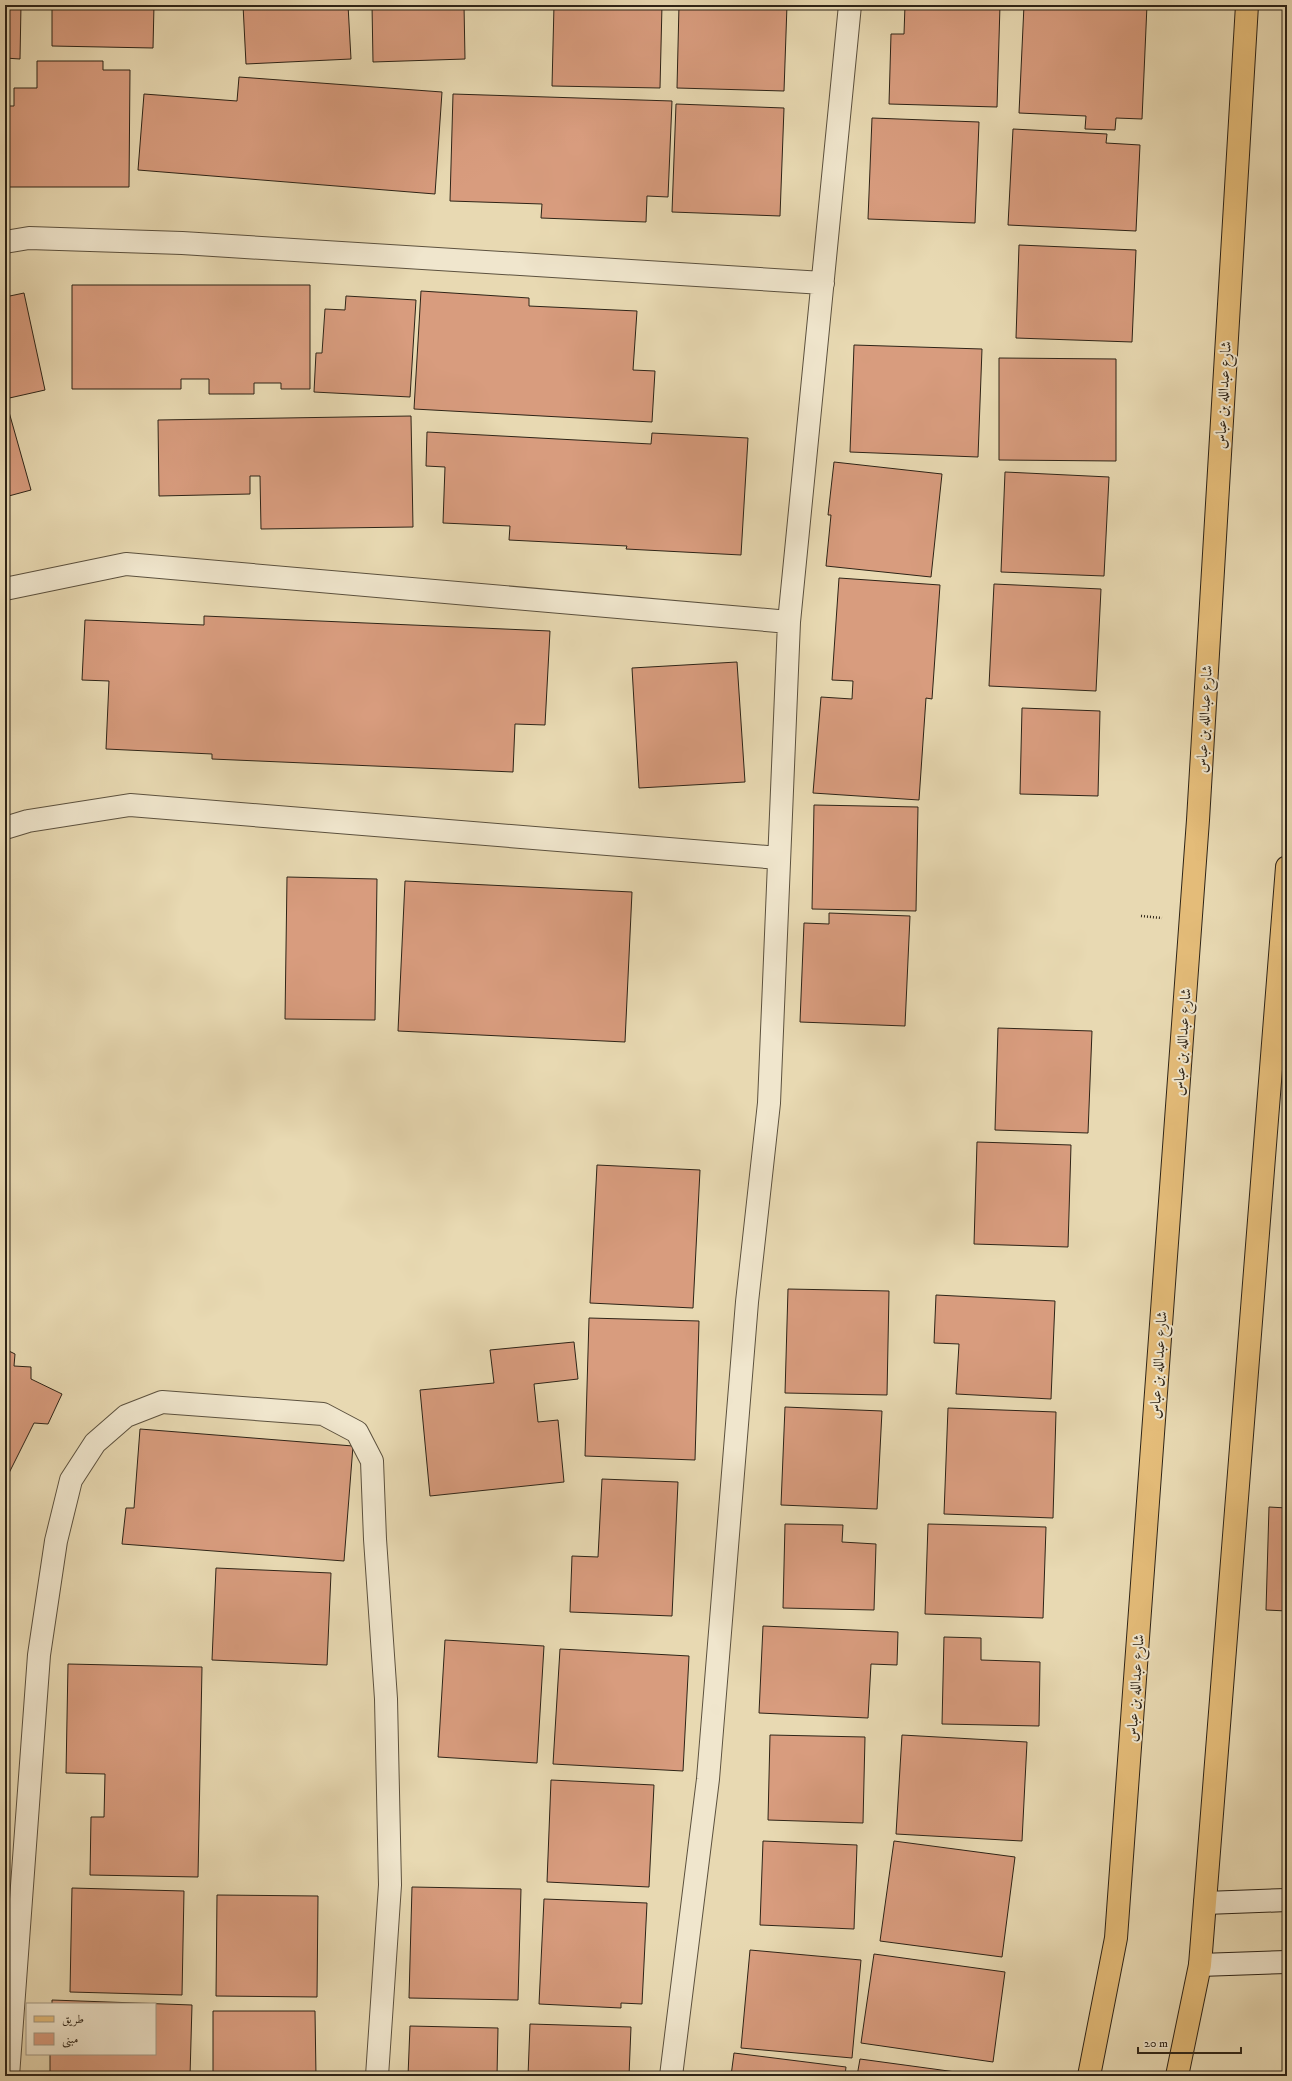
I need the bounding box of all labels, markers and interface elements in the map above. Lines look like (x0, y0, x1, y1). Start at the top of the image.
street label: شارع عبدالله بن عباس (1211, 341, 1239, 450)
street label: شارع عبدالله بن عباس (1192, 665, 1220, 774)
street label: شارع عبدالله بن عباس (1169, 987, 1199, 1097)
street label: شارع عبدالله بن عباس (1145, 1310, 1175, 1420)
street label: شارع عبدالله بن عباس (1122, 1633, 1152, 1743)
legend (26, 2003, 156, 2055)
text: طريق (62, 2012, 84, 2027)
scale bar (1138, 2029, 1241, 2055)
text: مبنى (62, 2032, 78, 2048)
text: 20 m (1144, 2036, 1168, 2051)

